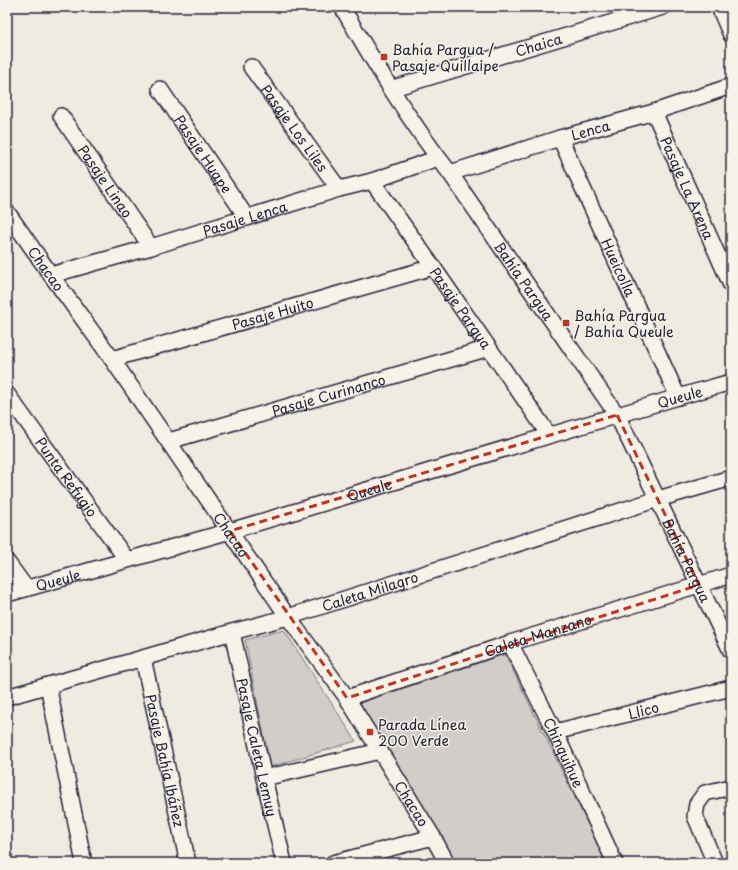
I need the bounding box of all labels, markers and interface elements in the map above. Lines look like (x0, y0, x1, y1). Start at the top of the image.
street label: Chaica (512, 27, 565, 61)
place label: Bahía Pargua / Pasaje Quillaipe (392, 39, 499, 76)
marker: Bahía Pargua / Pasaje Quillaipe (379, 52, 389, 62)
street label: Pasaje Los Liles (256, 80, 334, 176)
street label: Pasaje Huape (170, 110, 238, 197)
street label: Lenca (569, 114, 613, 145)
street label: Pasaje La Arena (656, 133, 720, 243)
street label: Pasaje Linao (73, 140, 138, 222)
street label: Pasaje Lenca (200, 195, 290, 241)
street label: Hueicolla (596, 235, 641, 300)
street label: Bahía Pargua (490, 237, 559, 325)
street label: Chacao (23, 242, 70, 295)
street label: Pasaje Pargua (425, 263, 497, 353)
street label: Pasaje Huito (229, 291, 316, 335)
place label: Bahía Pargua / Bahía Queule (574, 305, 674, 342)
marker: Bahía Pargua / Bahía Queule (561, 318, 571, 328)
street label: Pasaje Curinanco (269, 368, 388, 421)
street label: Queule (655, 380, 705, 413)
street label: Punta Refugio (31, 432, 103, 521)
street label: Queule (344, 473, 394, 506)
street label: Chacao (209, 508, 255, 561)
street label: Bahía Pargua (657, 514, 717, 606)
street label: Queule (33, 563, 83, 596)
street label: Caleta Milagro (319, 566, 421, 616)
street label: Caleta Manzano (481, 608, 594, 662)
street label: Pasaje Caleta Lemuy (232, 676, 283, 819)
street label: Pasaje Bahía Ibáñez (141, 692, 190, 829)
street label: Llico (626, 696, 661, 724)
street label: Chinquihue (539, 713, 590, 791)
place label: Parada Línea 200 Verde (378, 714, 467, 751)
marker: Parada Línea 200 Verde (365, 727, 375, 737)
street label: Chacao (390, 776, 434, 830)

